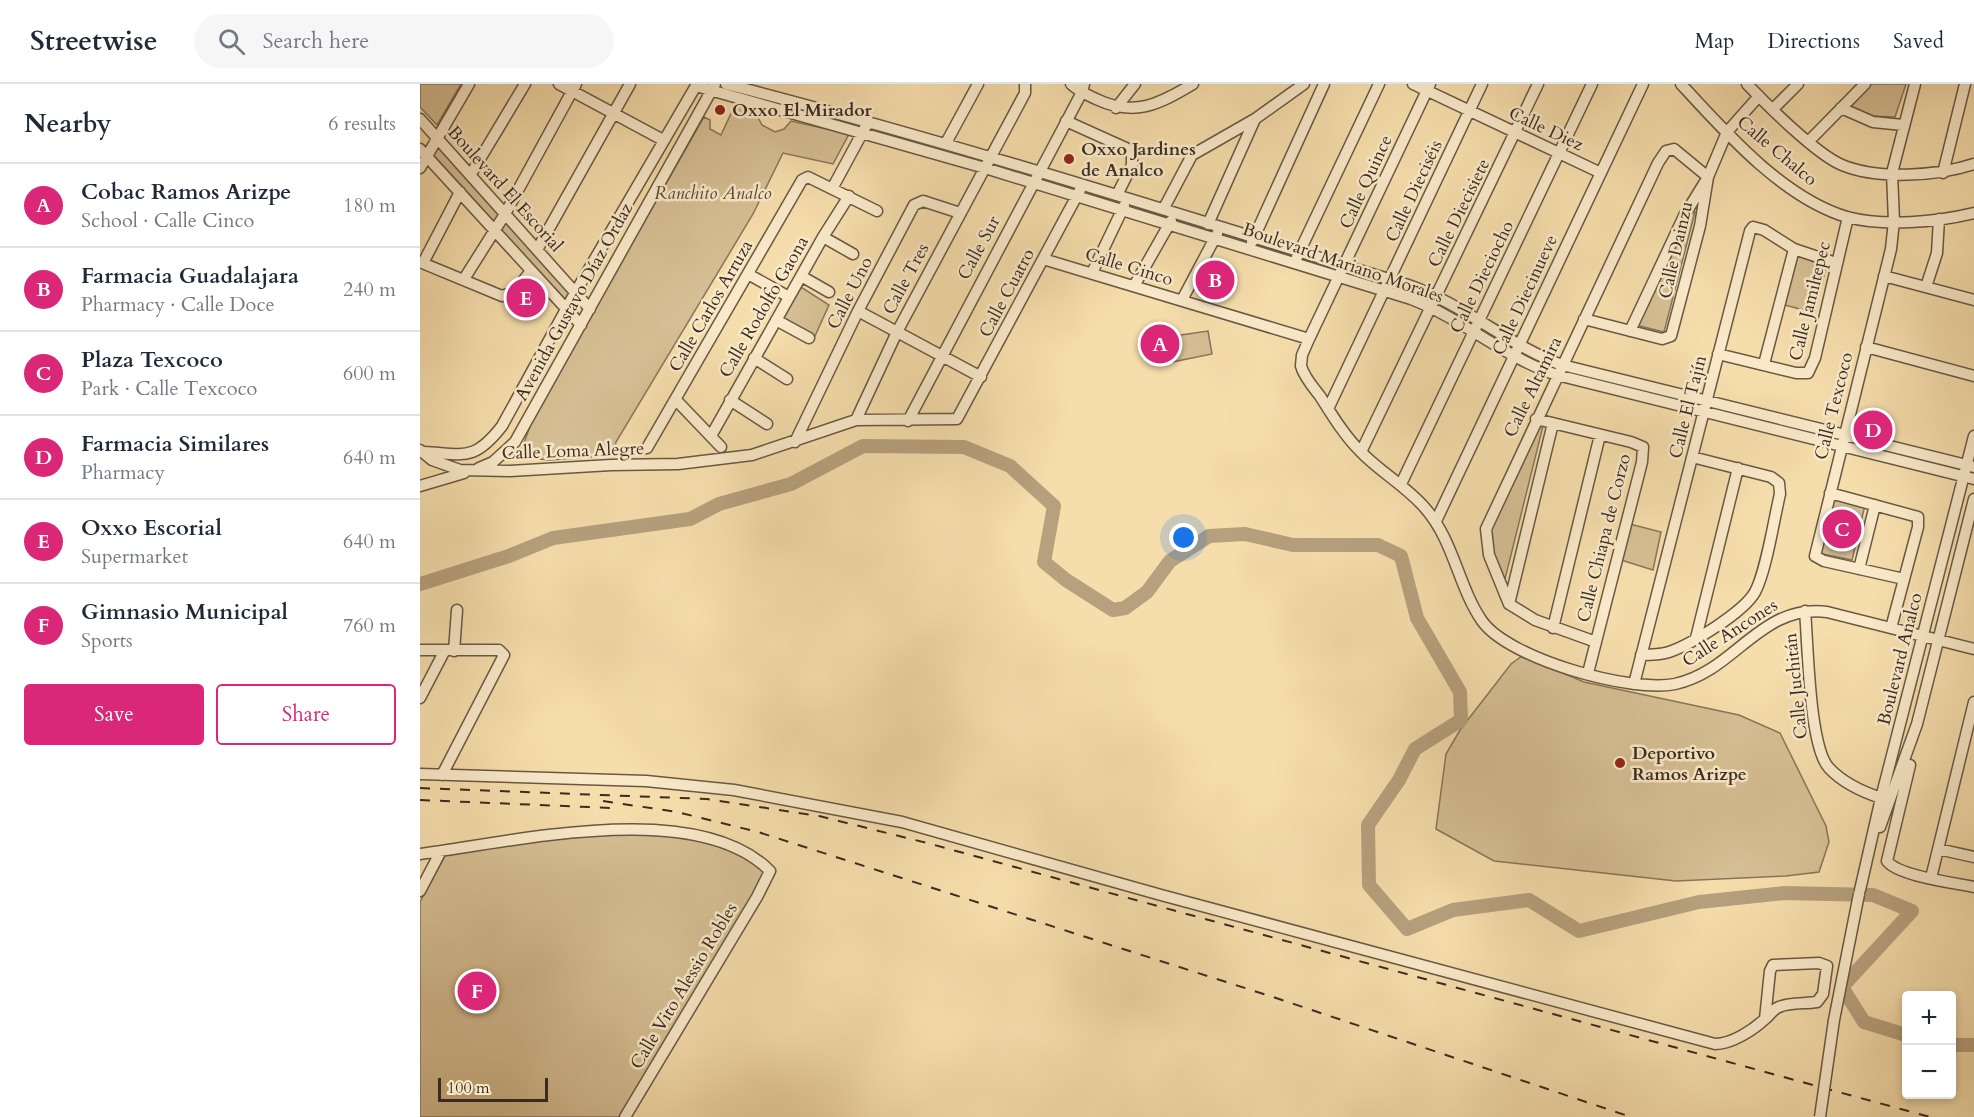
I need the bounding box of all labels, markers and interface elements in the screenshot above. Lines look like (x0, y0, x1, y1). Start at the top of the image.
search box (194, 14, 614, 68)
text: Streetwise (30, 22, 158, 60)
icon: search (215, 25, 248, 58)
text: Search here (263, 26, 369, 56)
text: Map (1694, 27, 1734, 56)
text: Directions (1767, 27, 1860, 56)
text: Saved (1893, 27, 1944, 56)
place label: Oxxo El Mirador (732, 98, 872, 123)
street label: Calle Diez (1505, 101, 1587, 157)
marker: Oxxo El Mirador (713, 103, 727, 117)
text: Nearby (24, 106, 112, 141)
text: 6 results (328, 110, 396, 137)
street label: Calle Chalco (1732, 110, 1823, 192)
street label: Boulevard El Escorial (441, 120, 569, 258)
street label: Calle Quince (1333, 131, 1399, 233)
street label: Calle Dieciséis (1379, 136, 1449, 246)
place label: Oxxo Jardines de Analco (1081, 137, 1196, 183)
marker: Oxxo Jardines de Analco (1062, 152, 1076, 166)
street label: Calle Diecisiete (1422, 155, 1496, 271)
text: Cobac Ramos Arizpe (81, 177, 291, 207)
park label: Ranchito Analco (654, 181, 772, 206)
text: A (36, 192, 51, 219)
text: 180 m (343, 192, 396, 219)
street label: Avenida Gustavo Díaz Ordaz (509, 199, 639, 405)
street label: Calle Dainzu (1653, 199, 1699, 301)
text: School · Calle Cinco (81, 207, 254, 234)
street label: Calle Sur (952, 211, 1006, 284)
street label: Calle Dieciocho (1444, 216, 1520, 337)
street label: Boulevard Mariano Morales (1239, 217, 1447, 309)
street label: Calle Rodolfo Gaona (713, 231, 815, 382)
street label: Calle Diecinueve (1486, 231, 1564, 359)
street label: Calle Carlos Arruza (663, 235, 759, 377)
street label: Calle Tres (877, 239, 935, 319)
street label: Calle Jamiltepec (1783, 239, 1837, 363)
street label: Calle Cinco (1082, 242, 1176, 292)
street label: Calle Cuatro (973, 244, 1041, 342)
street label: Calle Uno (821, 252, 879, 334)
pin: B (1196, 258, 1234, 302)
text: Farmacia Guadalajara (81, 261, 299, 291)
text: B (36, 276, 51, 303)
text: 240 m (343, 276, 396, 303)
pin: E (506, 276, 546, 320)
text: Pharmacy · Calle Doce (81, 291, 275, 318)
pin: A (1140, 322, 1180, 366)
street label: Calle Altamira (1498, 332, 1568, 442)
text: Plaza Texcoco (81, 345, 223, 375)
street label: Calle Texcoco (1809, 349, 1859, 462)
street label: Calle El Tajín (1663, 352, 1713, 461)
text: C (36, 360, 51, 387)
text: 600 m (343, 360, 396, 387)
text: Park · Calle Texcoco (81, 375, 257, 402)
pin: D (1854, 408, 1892, 452)
text: Farmacia Similares (81, 429, 269, 459)
street label: Calle Loma Alegre (501, 436, 645, 466)
text: D (35, 444, 52, 471)
text: 640 m (343, 444, 396, 471)
street label: Calle Chiapa de Corzo (1571, 451, 1637, 625)
text: Pharmacy (81, 459, 165, 486)
pin: C (1822, 506, 1862, 552)
text: Oxxo Escorial (81, 513, 222, 543)
your location (1169, 523, 1198, 552)
text: E (37, 528, 50, 555)
text: 640 m (343, 528, 396, 555)
text: Supermarket (81, 543, 188, 570)
street label: Boulevard Analco (1871, 590, 1929, 728)
street label: Calle Ancones (1677, 593, 1783, 673)
text: Gimnasio Municipal (81, 597, 288, 627)
text: F (38, 612, 49, 639)
text: 760 m (343, 612, 396, 639)
text: Sports (81, 627, 133, 654)
street label: Calle Juchitán (1778, 631, 1814, 740)
button: Save (24, 684, 204, 745)
button: Share (216, 684, 396, 745)
place label: Deportivo Ramos Arizpe (1632, 741, 1747, 787)
marker: Deportivo Ramos Arizpe (1613, 756, 1627, 770)
street label: Calle Vito Alessio Robles (624, 898, 744, 1074)
pin: F (458, 968, 496, 1014)
map controls (1902, 991, 1956, 1099)
button: + (1902, 991, 1956, 1045)
button: − (1902, 1045, 1956, 1099)
scale bar (438, 1075, 548, 1102)
text: 100 m (447, 1077, 489, 1099)

